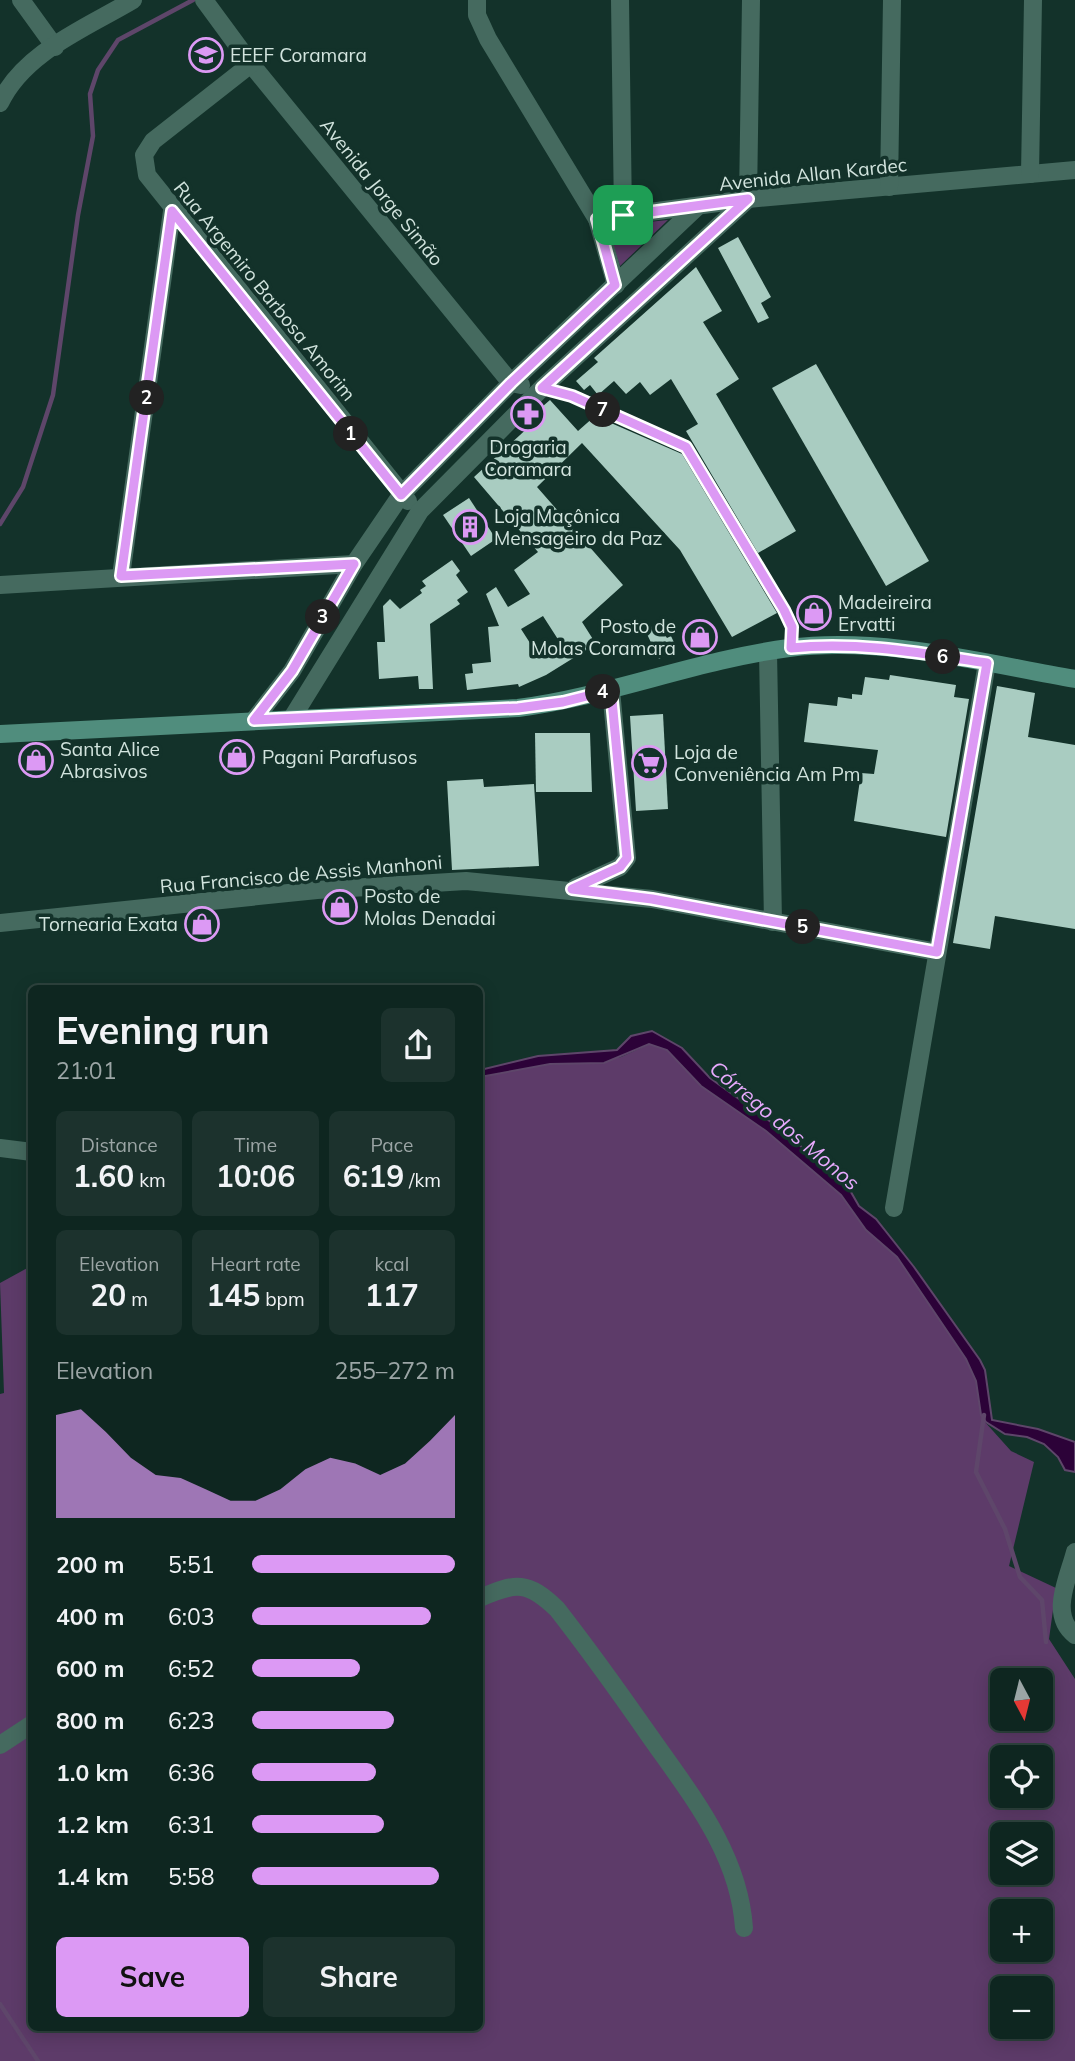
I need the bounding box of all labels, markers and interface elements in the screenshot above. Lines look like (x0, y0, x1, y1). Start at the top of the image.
school or university icon: EEEF Coramara (187, 36, 225, 74)
place label: EEEF Coramara (230, 43, 367, 67)
street label: Avenida Jorge Simão (315, 113, 449, 271)
street label: Avenida Allan Kardec (718, 152, 908, 196)
street label: Rua Argemiro Barbosa Amorim (169, 176, 361, 406)
pin (593, 185, 653, 245)
icon: arrive (604, 196, 642, 234)
pin: 2 (130, 380, 164, 416)
text: 2 (141, 385, 152, 409)
pin: 7 (586, 392, 620, 428)
pharmacy icon: Drogaria Coramara (509, 395, 547, 433)
text: 7 (597, 397, 608, 421)
pin: 1 (334, 416, 368, 452)
text: 1 (345, 421, 356, 445)
place label: Drogaria Coramara (484, 435, 572, 481)
place label: Loja Maçônica Mensageiro da Paz (494, 504, 663, 550)
building icon: Loja Maçônica Mensageiro da Paz (451, 508, 489, 546)
place label: Madeireira Ervatti (838, 590, 932, 636)
shop icon: Madeireira Ervatti (795, 594, 833, 632)
pin: 3 (306, 600, 340, 634)
text: 3 (317, 604, 328, 628)
place label: Posto de Molas Coramara (531, 614, 676, 660)
shop icon: Posto de Molas Coramara (681, 618, 719, 656)
pin: 6 (926, 640, 960, 674)
text: 6 (937, 644, 948, 668)
pin: 4 (586, 674, 620, 710)
text: 4 (597, 679, 608, 703)
place label: Santa Alice Abrasivos (60, 737, 160, 783)
shop icon: Pagani Parafusos (218, 738, 256, 776)
place label: Loja de Conveniência Am Pm (674, 740, 860, 786)
shop icon: Santa Alice Abrasivos (17, 741, 55, 779)
supermarket icon: Loja de Conveniência Am Pm (630, 744, 668, 782)
place label: Pagani Parafusos (262, 745, 417, 769)
street label: Rua Francisco de Assis Manhoni (159, 850, 443, 898)
place label: Posto de Molas Denadai (364, 884, 496, 930)
shop icon: Posto de Molas Denadai (321, 888, 359, 926)
shop icon: Tornearia Exata (183, 905, 221, 943)
pin: 5 (786, 909, 820, 944)
place label: Tornearia Exata (39, 912, 178, 936)
text: 5 (797, 914, 808, 938)
text: Evening run (56, 1006, 270, 1054)
button: share (381, 1008, 455, 1082)
water label: Córrego dos Monos (705, 1055, 865, 1195)
text: 21:01 (56, 1056, 116, 1085)
text: Distance (81, 1133, 158, 1157)
text: Time (234, 1133, 277, 1157)
text: Pace (370, 1133, 413, 1157)
text: 1.60 (73, 1157, 134, 1195)
text: 10:06 (216, 1157, 295, 1195)
text: 6:19 (343, 1157, 404, 1195)
text: km (134, 1168, 166, 1192)
text: /km (404, 1168, 441, 1192)
text: Elevation (79, 1252, 159, 1276)
text: Heart rate (210, 1252, 301, 1276)
text: kcal (374, 1252, 409, 1276)
text: 20 (90, 1276, 126, 1314)
text: 145 (206, 1276, 260, 1314)
text: 117 (365, 1276, 419, 1314)
text: m (126, 1287, 148, 1311)
text: bpm (260, 1287, 305, 1311)
text: Elevation (56, 1356, 153, 1385)
text: 255–272 m (334, 1356, 455, 1385)
text: 200 m (56, 1550, 124, 1579)
text: 5:51 (168, 1550, 215, 1579)
text: 400 m (56, 1602, 124, 1631)
text: 6:03 (168, 1602, 215, 1631)
text: 600 m (56, 1654, 124, 1683)
text: 6:52 (168, 1654, 215, 1683)
north arrow (990, 1668, 1054, 1731)
map controls (990, 1668, 1053, 2039)
text: 800 m (56, 1706, 124, 1735)
text: 6:23 (168, 1706, 215, 1735)
button: locate (990, 1745, 1053, 1808)
text: 1.0 km (56, 1758, 129, 1787)
text: 6:36 (168, 1758, 215, 1787)
text: 1.2 km (56, 1810, 129, 1839)
text: 6:31 (168, 1810, 215, 1839)
button: layers (990, 1822, 1053, 1885)
text: 1.4 km (56, 1862, 129, 1891)
text: 5:58 (168, 1862, 215, 1891)
button: + (990, 1899, 1053, 1962)
button: Save (56, 1937, 249, 2017)
button: Share (263, 1937, 455, 2017)
button: − (990, 1976, 1053, 2039)

